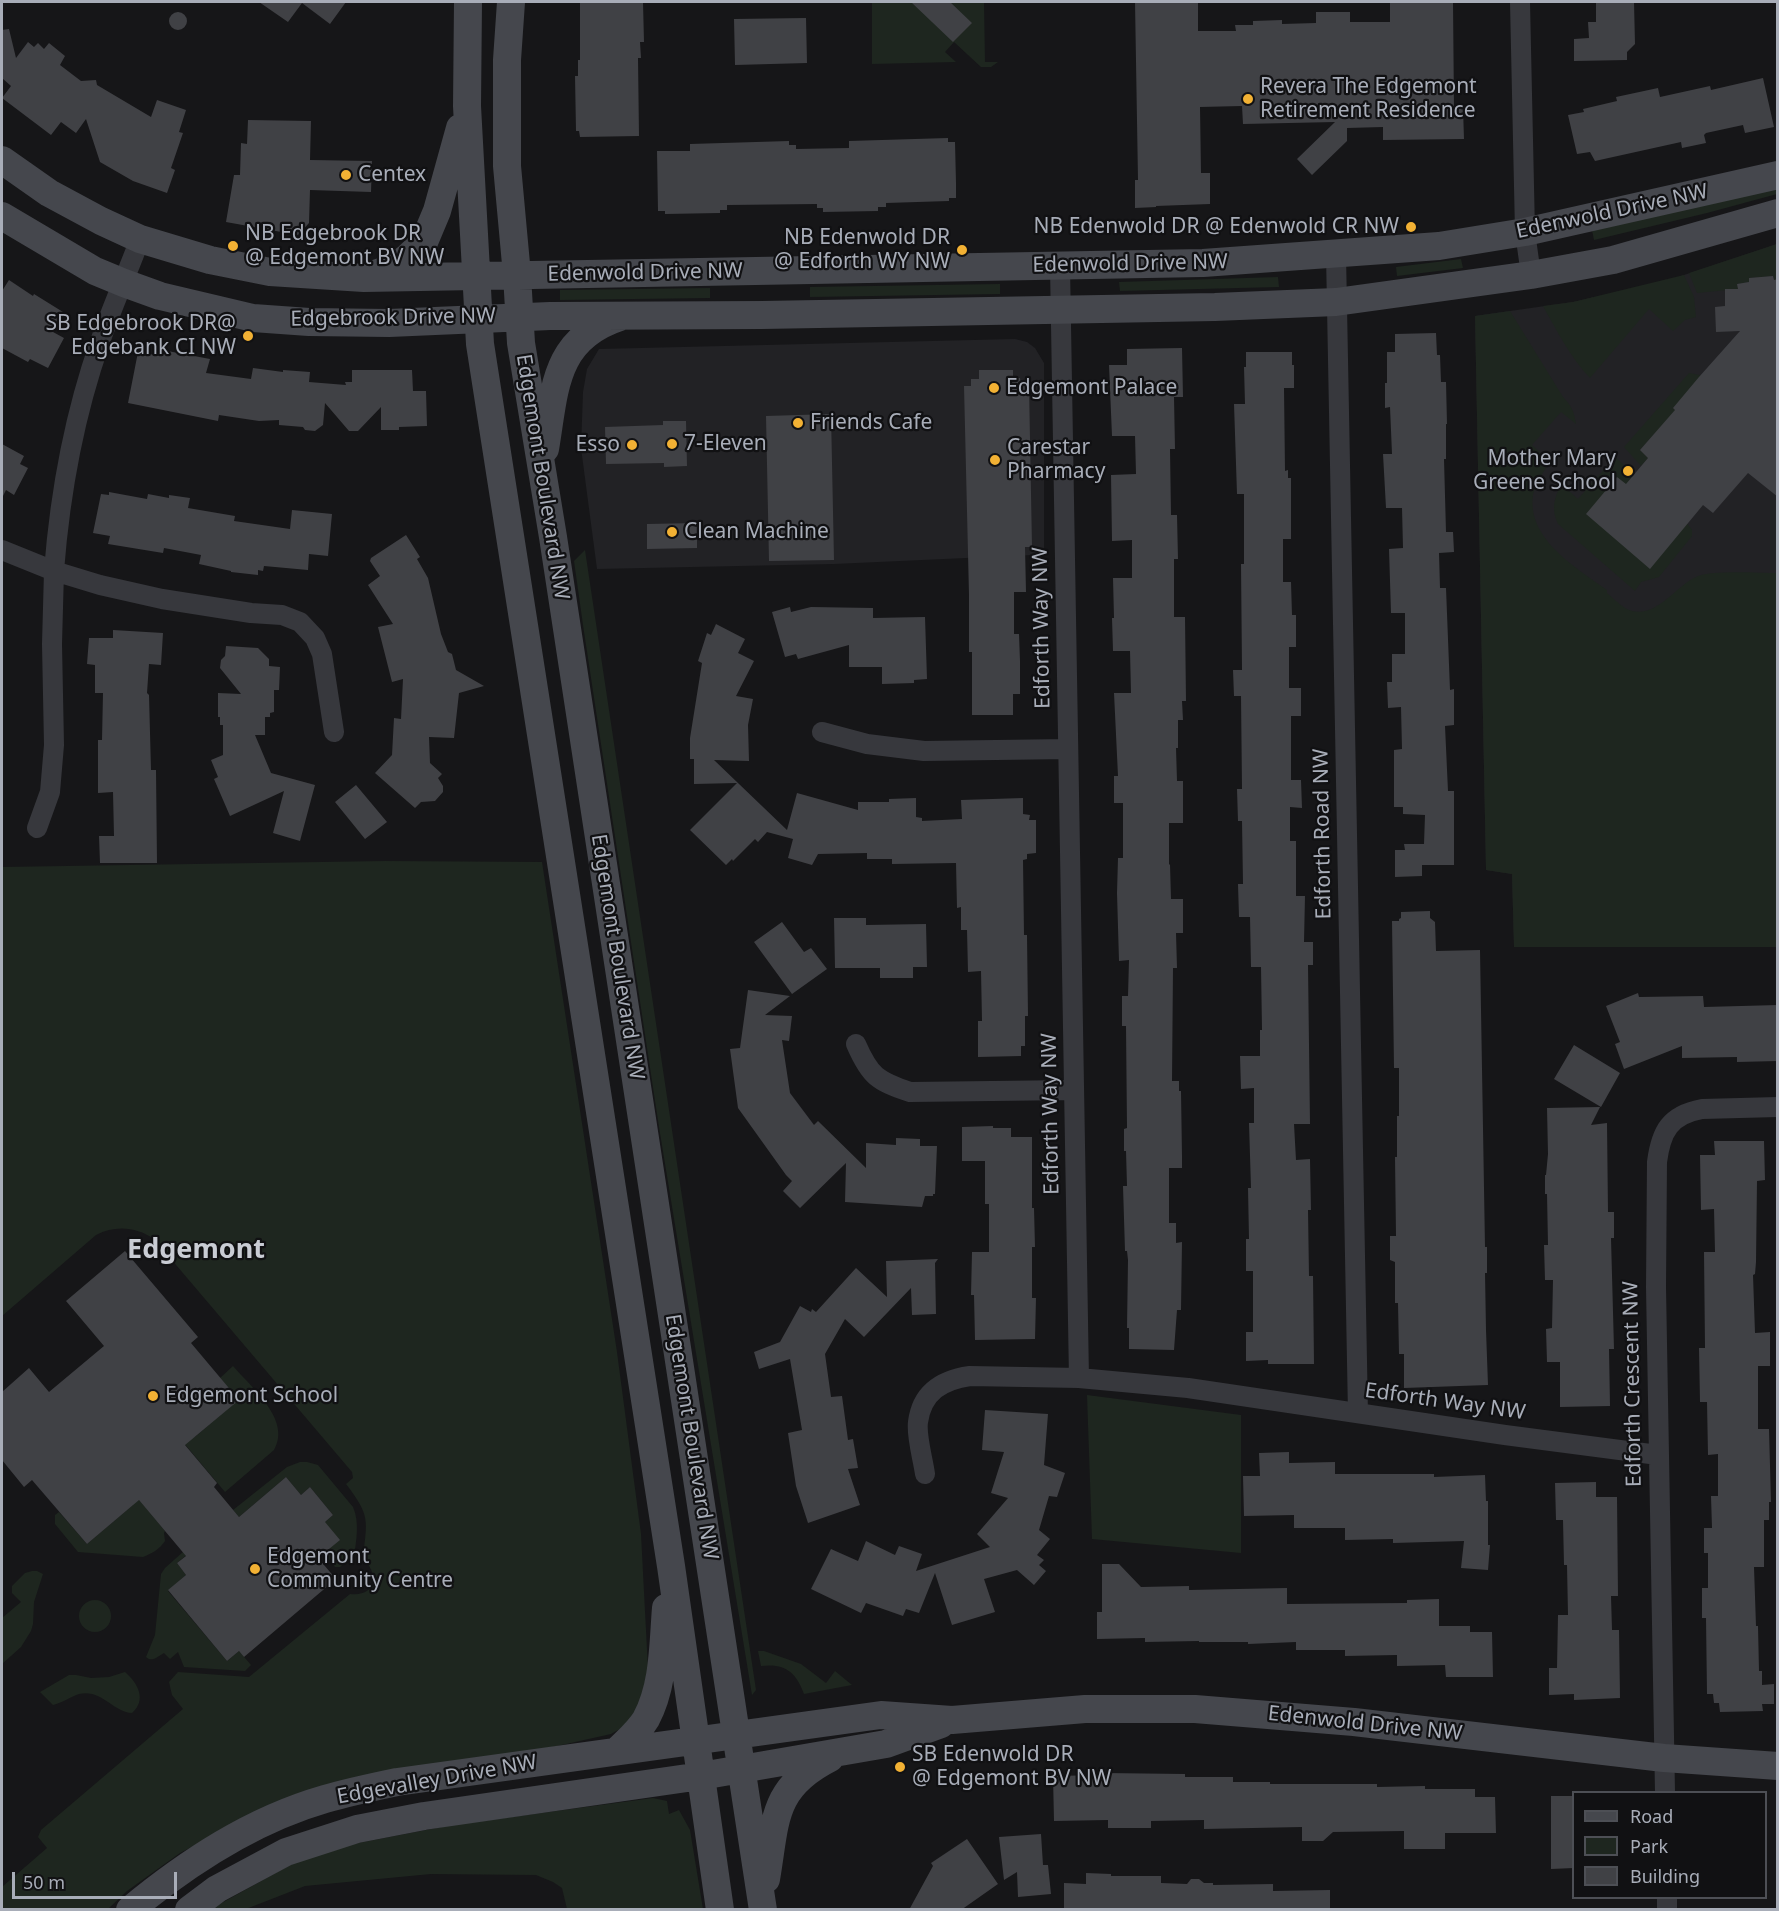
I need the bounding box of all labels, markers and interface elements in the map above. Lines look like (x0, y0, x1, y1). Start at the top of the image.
place label: Revera The Edgemont Retirement Residence (1260, 74, 1477, 124)
marker: Revera The Edgemont Retirement Residence (1241, 92, 1255, 106)
place label: Centex (358, 162, 426, 188)
marker: Centex (339, 168, 353, 182)
street label: Edenwold Drive NW (1514, 179, 1710, 245)
place label: NB Edenwold DR @ Edenwold CR NW (1034, 214, 1399, 240)
marker: NB Edenwold DR @ Edenwold CR NW (1404, 220, 1418, 234)
place label: NB Edgebrook DR @ Edgemont BV NW (245, 221, 444, 271)
place label: NB Edenwold DR @ Edforth WY NW (774, 225, 950, 275)
marker: NB Edgebrook DR @ Edgemont BV NW (226, 239, 240, 253)
marker: NB Edenwold DR @ Edforth WY NW (955, 243, 969, 257)
street label: Edenwold Drive NW (1032, 250, 1228, 278)
street label: Edenwold Drive NW (547, 259, 743, 287)
street label: Edgebrook Drive NW (290, 304, 496, 332)
place label: SB Edgebrook DR@ Edgebank CI NW (45, 311, 236, 361)
marker: SB Edgebrook DR@ Edgebank CI NW (241, 329, 255, 343)
street label: Edgemont Boulevard NW (510, 352, 574, 602)
place label: Edgemont Palace (1006, 375, 1177, 401)
marker: Edgemont Palace (987, 381, 1001, 395)
place label: Friends Cafe (810, 410, 932, 436)
marker: Friends Cafe (791, 416, 805, 430)
place label: 7-Eleven (684, 431, 767, 457)
place label: Esso (576, 432, 620, 458)
place label: Carestar Pharmacy (1007, 435, 1105, 485)
marker: 7-Eleven (665, 437, 679, 451)
marker: Esso (625, 438, 639, 452)
place label: Mother Mary Greene School (1473, 446, 1616, 496)
marker: Carestar Pharmacy (988, 453, 1002, 467)
marker: Mother Mary Greene School (1621, 464, 1635, 478)
place label: Clean Machine (684, 519, 829, 545)
marker: Clean Machine (665, 525, 679, 539)
street label: Edforth Way NW (1028, 547, 1056, 709)
street label: Edforth Road NW (1309, 748, 1337, 920)
street label: Edgemont Boulevard NW (585, 832, 649, 1082)
street label: Edforth Way NW (1037, 1033, 1065, 1195)
district label: Edgemont (127, 1234, 265, 1266)
street label: Edforth Crescent NW (1619, 1281, 1647, 1487)
street label: Edgemont Boulevard NW (659, 1312, 723, 1562)
street label: Edforth Way NW (1363, 1378, 1527, 1426)
place label: Edgemont School (165, 1383, 338, 1409)
marker: Edgemont School (146, 1389, 160, 1403)
place label: Edgemont Community Centre (267, 1544, 453, 1594)
marker: Edgemont Community Centre (248, 1562, 262, 1576)
street label: Edenwold Drive NW (1267, 1701, 1463, 1747)
place label: SB Edenwold DR @ Edgemont BV NW (912, 1742, 1111, 1792)
street label: Edgevalley Drive NW (335, 1750, 539, 1810)
marker: SB Edenwold DR @ Edgemont BV NW (893, 1760, 907, 1774)
legend (1572, 1791, 1767, 1899)
text: Road (1630, 1804, 1673, 1828)
text: Park (1630, 1834, 1668, 1858)
scale bar (15, 1860, 180, 1898)
text: Building (1630, 1864, 1700, 1888)
text: 50 m (23, 1870, 65, 1894)

